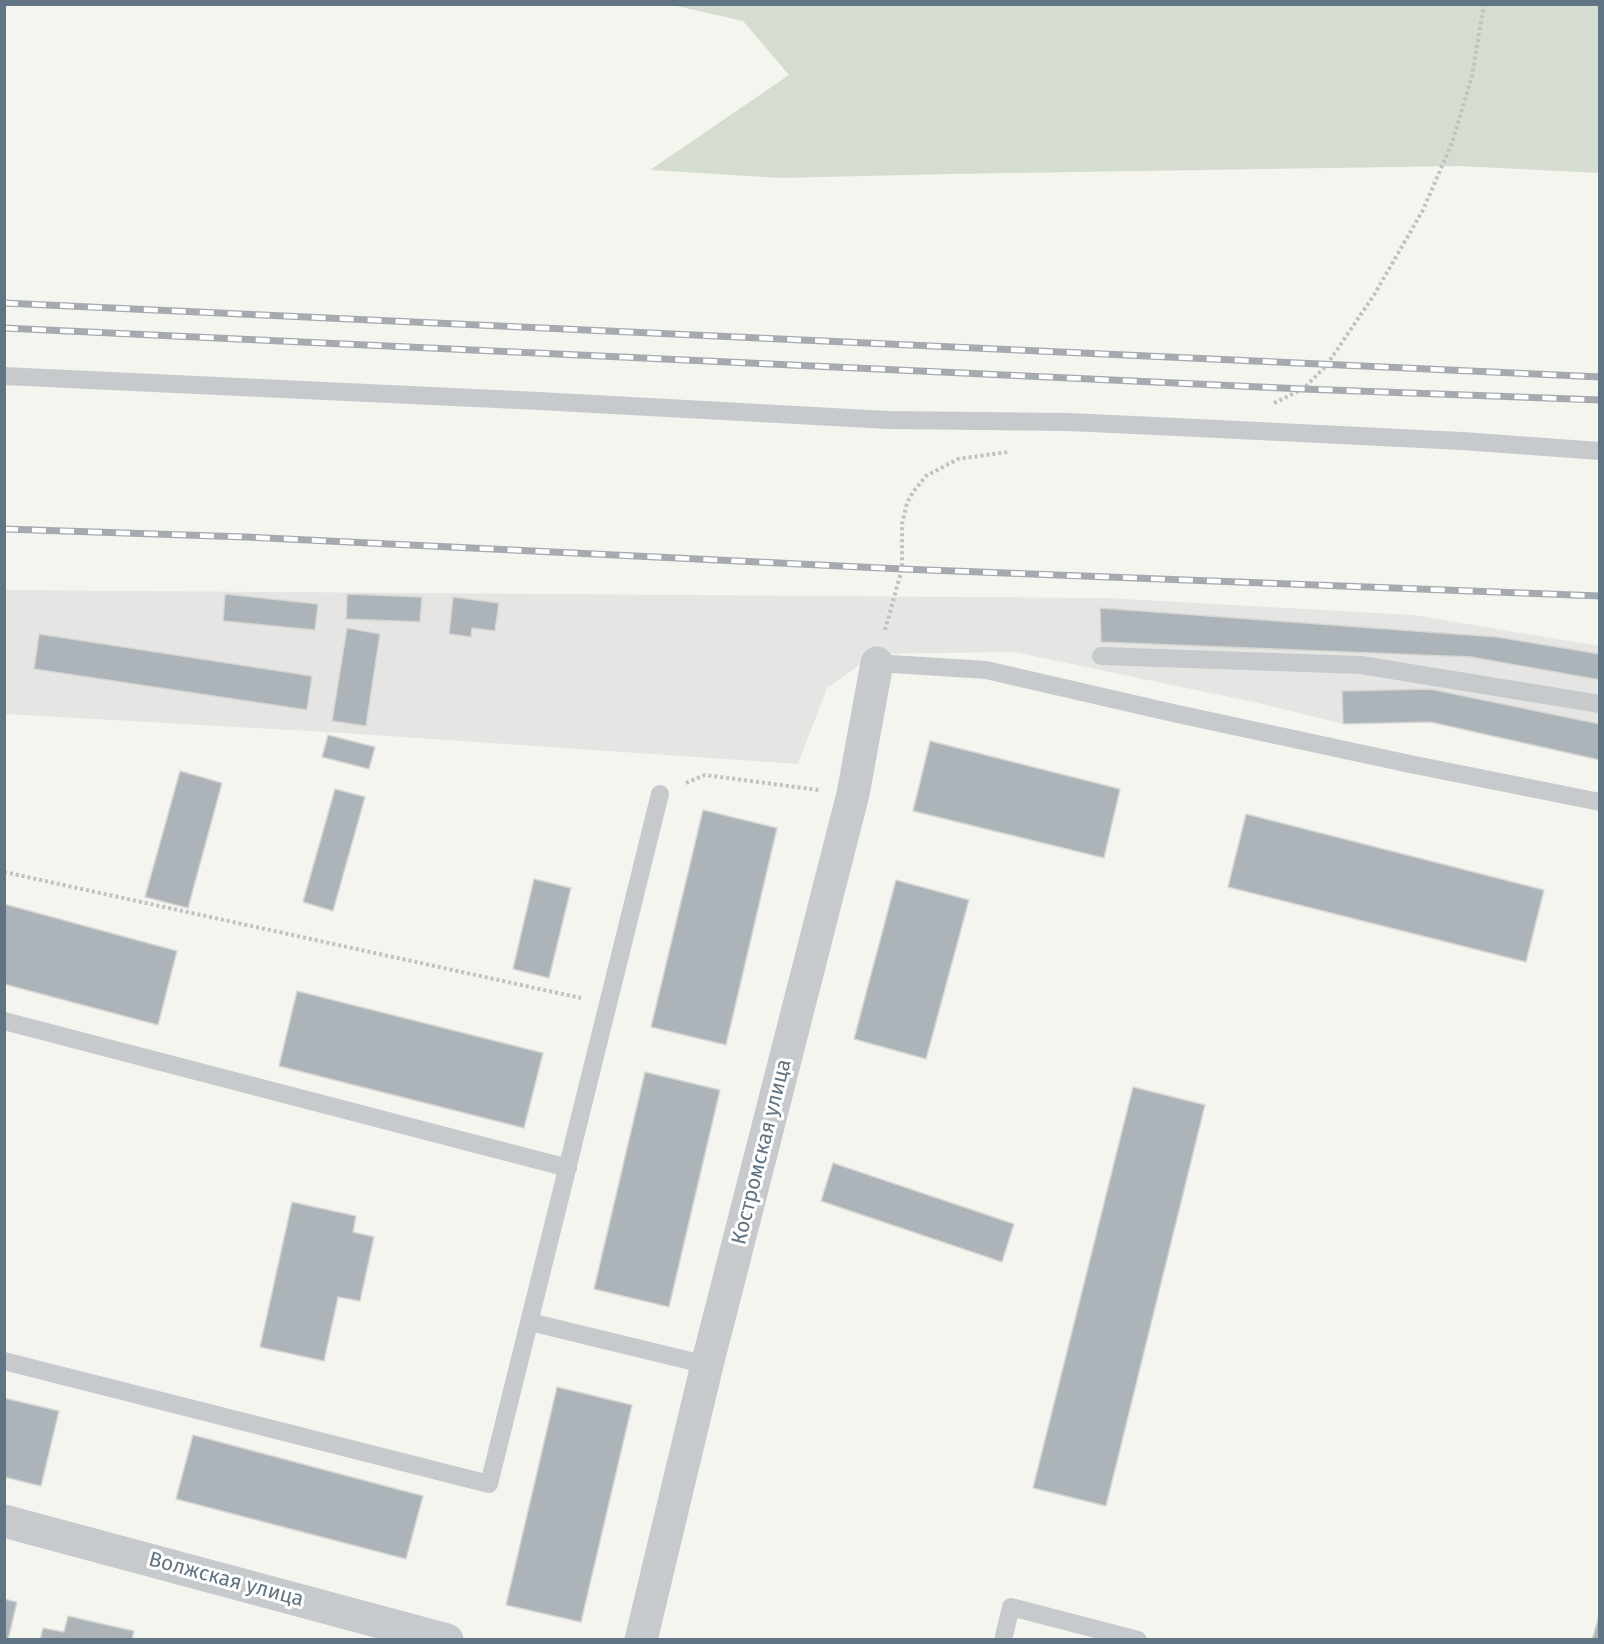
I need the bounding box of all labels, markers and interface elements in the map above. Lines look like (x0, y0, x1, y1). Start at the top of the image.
street label: Костромская улица (727, 1057, 797, 1247)
street label: Волжская улица (146, 1547, 306, 1613)

